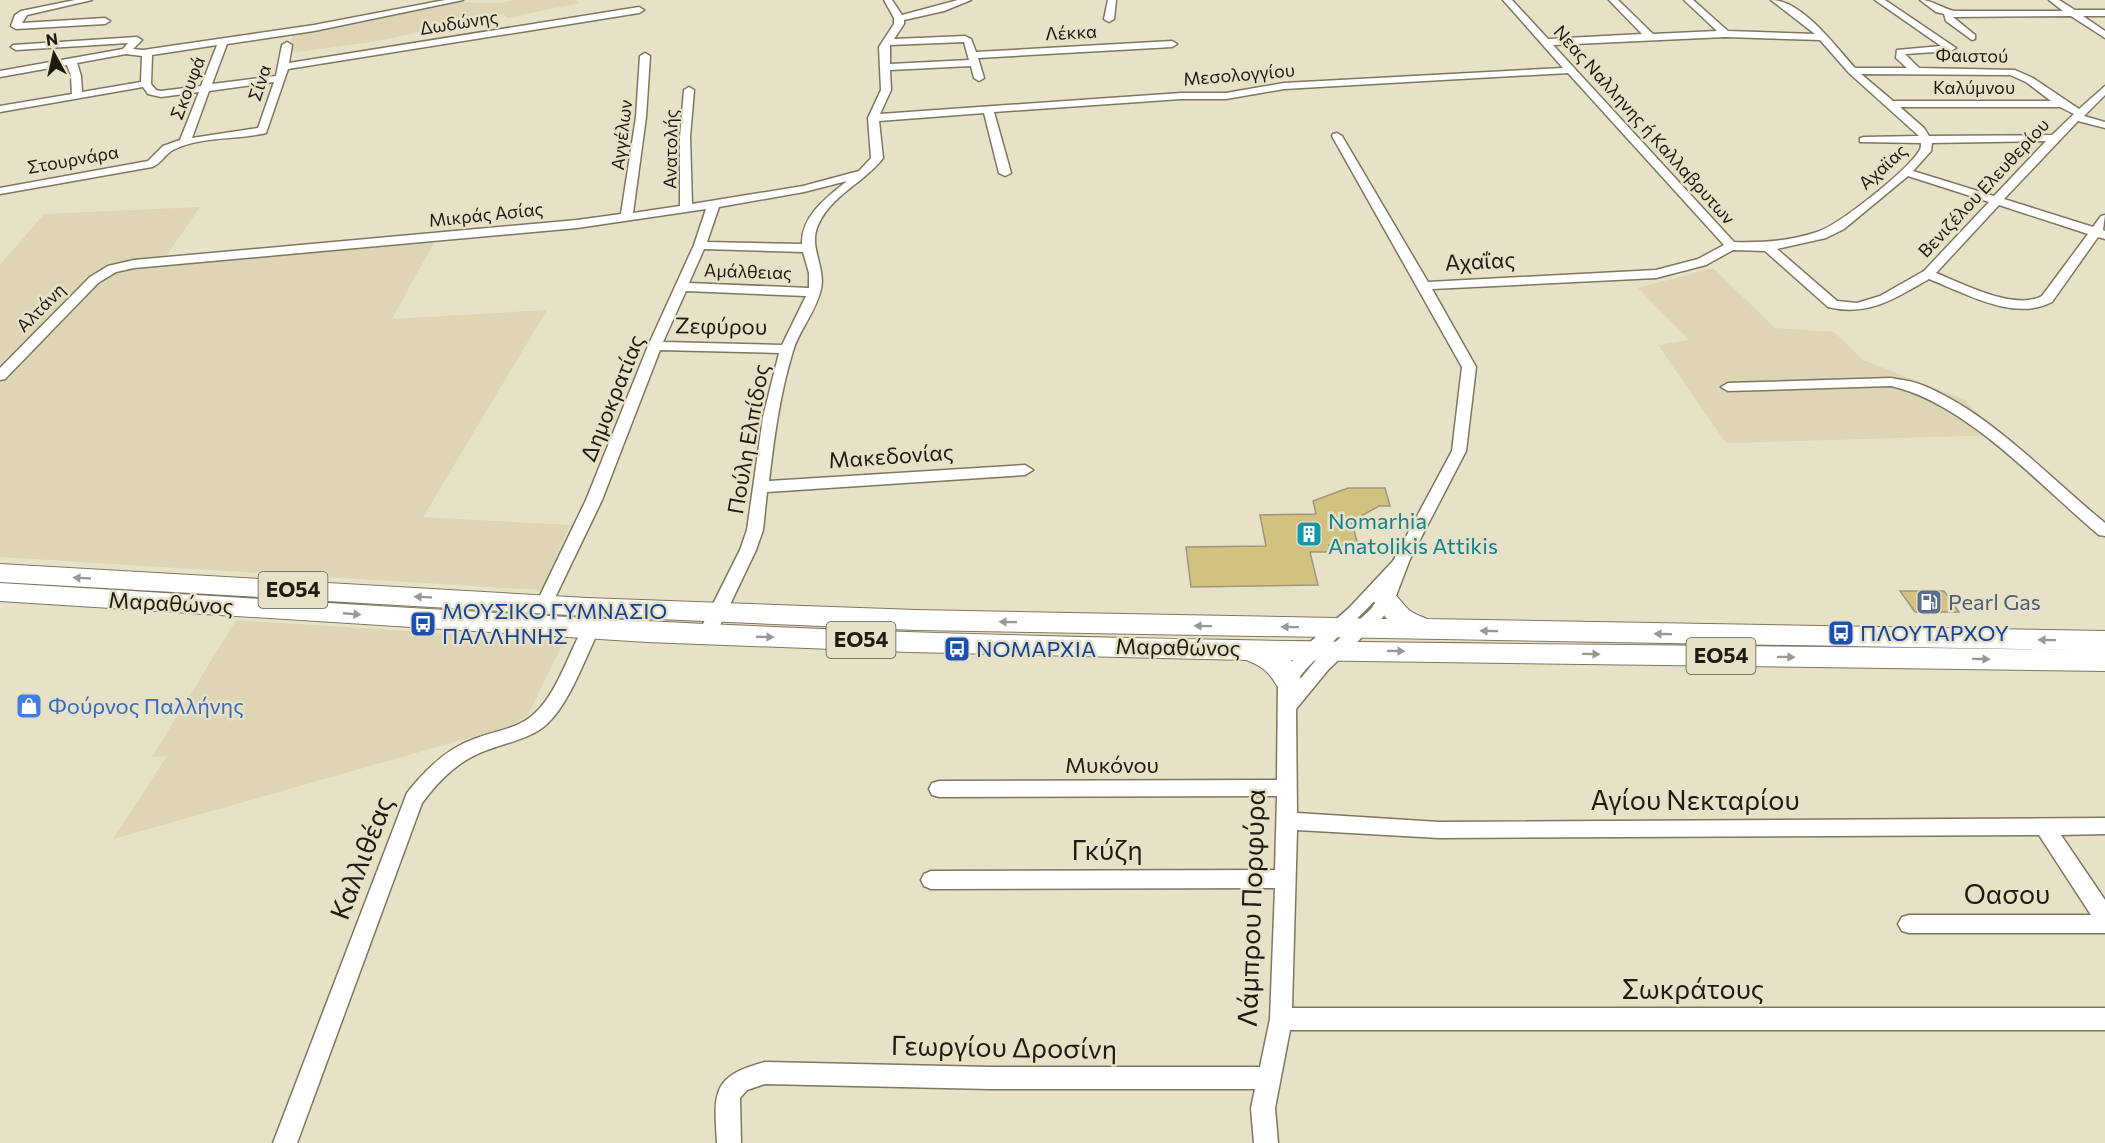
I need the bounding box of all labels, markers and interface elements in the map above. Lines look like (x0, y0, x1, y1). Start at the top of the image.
street label: Δωδώνης (418, 5, 500, 39)
street label: Λέκκα (1045, 20, 1097, 44)
street label: Νεας Nαλληνης ή Καλλαβρυτων (1550, 20, 1740, 228)
north arrow (24, 24, 84, 84)
text: N (45, 28, 59, 49)
street label: Φαιστού (1935, 43, 2009, 67)
street label: Σκουφά (165, 53, 209, 122)
street label: Μεσολογγίου (1182, 58, 1296, 90)
street label: Σίνα (243, 62, 275, 104)
street label: Καλύμνου (1933, 76, 2015, 98)
street label: Αγγέλων (606, 98, 636, 171)
street label: Ανατολής (658, 109, 682, 189)
street label: Βενιζέλου Ελευθερίου (1913, 113, 2053, 261)
street label: Αχαϊας (1854, 139, 1911, 194)
street label: Στουρνάρα (25, 140, 120, 178)
street label: Μικράς Ασίας (428, 197, 544, 231)
street label: Αχαΐας (1444, 245, 1516, 276)
street label: Αμάλθειας (704, 258, 792, 284)
street label: Αλτάνη (11, 278, 69, 336)
street label: Ζεφύρου (675, 311, 767, 340)
street label: Δημοκρατίας (574, 331, 649, 465)
street label: Πούλη Ελπίδος (721, 362, 774, 516)
street label: Μακεδονίας (828, 438, 954, 473)
place label: Nomarhia Anatolikis Attikis (1328, 507, 1498, 559)
building icon: Nomarhia Anatolikis Attikis (1294, 519, 1324, 549)
road number: ΕΟ54 (258, 572, 328, 608)
one-way arrow (72, 574, 91, 583)
street label: Μαραθώνος (108, 586, 234, 619)
fuel station icon: Pearl Gas (1914, 587, 1944, 617)
place label: Pearl Gas (1948, 588, 2041, 615)
one-way arrow (414, 592, 433, 602)
place label: ΜΟΥΣΙΚΟ ΓΥΜΝΑΣΙΟ ΠΑΛΛΗΝΗΣ (442, 597, 667, 649)
one-way arrow (342, 609, 361, 619)
bus stop icon: ΜΟΥΣΙΚΟ ΓΥΜΝΑΣΙΟ ΠΑΛΛΗΝΗΣ (408, 609, 438, 639)
one-way arrow (999, 617, 1018, 626)
bus stop icon: ΠΛΟΥΤΑΡΧΟΥ (1826, 618, 1856, 648)
place label: ΠΛΟΥΤΑΡΧΟΥ (1860, 619, 2009, 646)
one-way arrow (1194, 621, 1213, 631)
road number: ΕΟ54 (826, 622, 896, 658)
one-way arrow (1281, 623, 1300, 632)
one-way arrow (1479, 626, 1498, 636)
one-way arrow (1653, 629, 1672, 639)
one-way arrow (756, 632, 775, 641)
street label: Μαραθώνος (1115, 632, 1241, 661)
bus stop icon: ΝΟΜΑΡΧΙΑ (942, 634, 972, 664)
place label: ΝΟΜΑΡΧΙΑ (976, 635, 1096, 662)
one-way arrow (2037, 636, 2056, 645)
road number: ΕΟ54 (1686, 638, 1756, 674)
one-way arrow (1387, 646, 1406, 656)
one-way arrow (1582, 649, 1601, 659)
one-way arrow (1777, 652, 1796, 662)
one-way arrow (1972, 655, 1991, 664)
shop icon: Φούρνος Παλλήνης (14, 691, 44, 721)
place label: Φούρνος Παλλήνης (48, 692, 244, 719)
street label: Μυκόνου (1065, 751, 1159, 778)
street label: Αγίου Νεκταρίου (1590, 783, 1800, 816)
street label: Λάμπρου Πορφύρα (1230, 788, 1271, 1028)
street label: Καλλιθέας (322, 791, 399, 924)
street label: Γκύζη (1071, 833, 1143, 866)
street label: Οασου (1964, 877, 2050, 910)
street label: Σωκράτους (1622, 972, 1764, 1005)
street label: Γεωργίου Δροσίνη (891, 1028, 1117, 1065)

